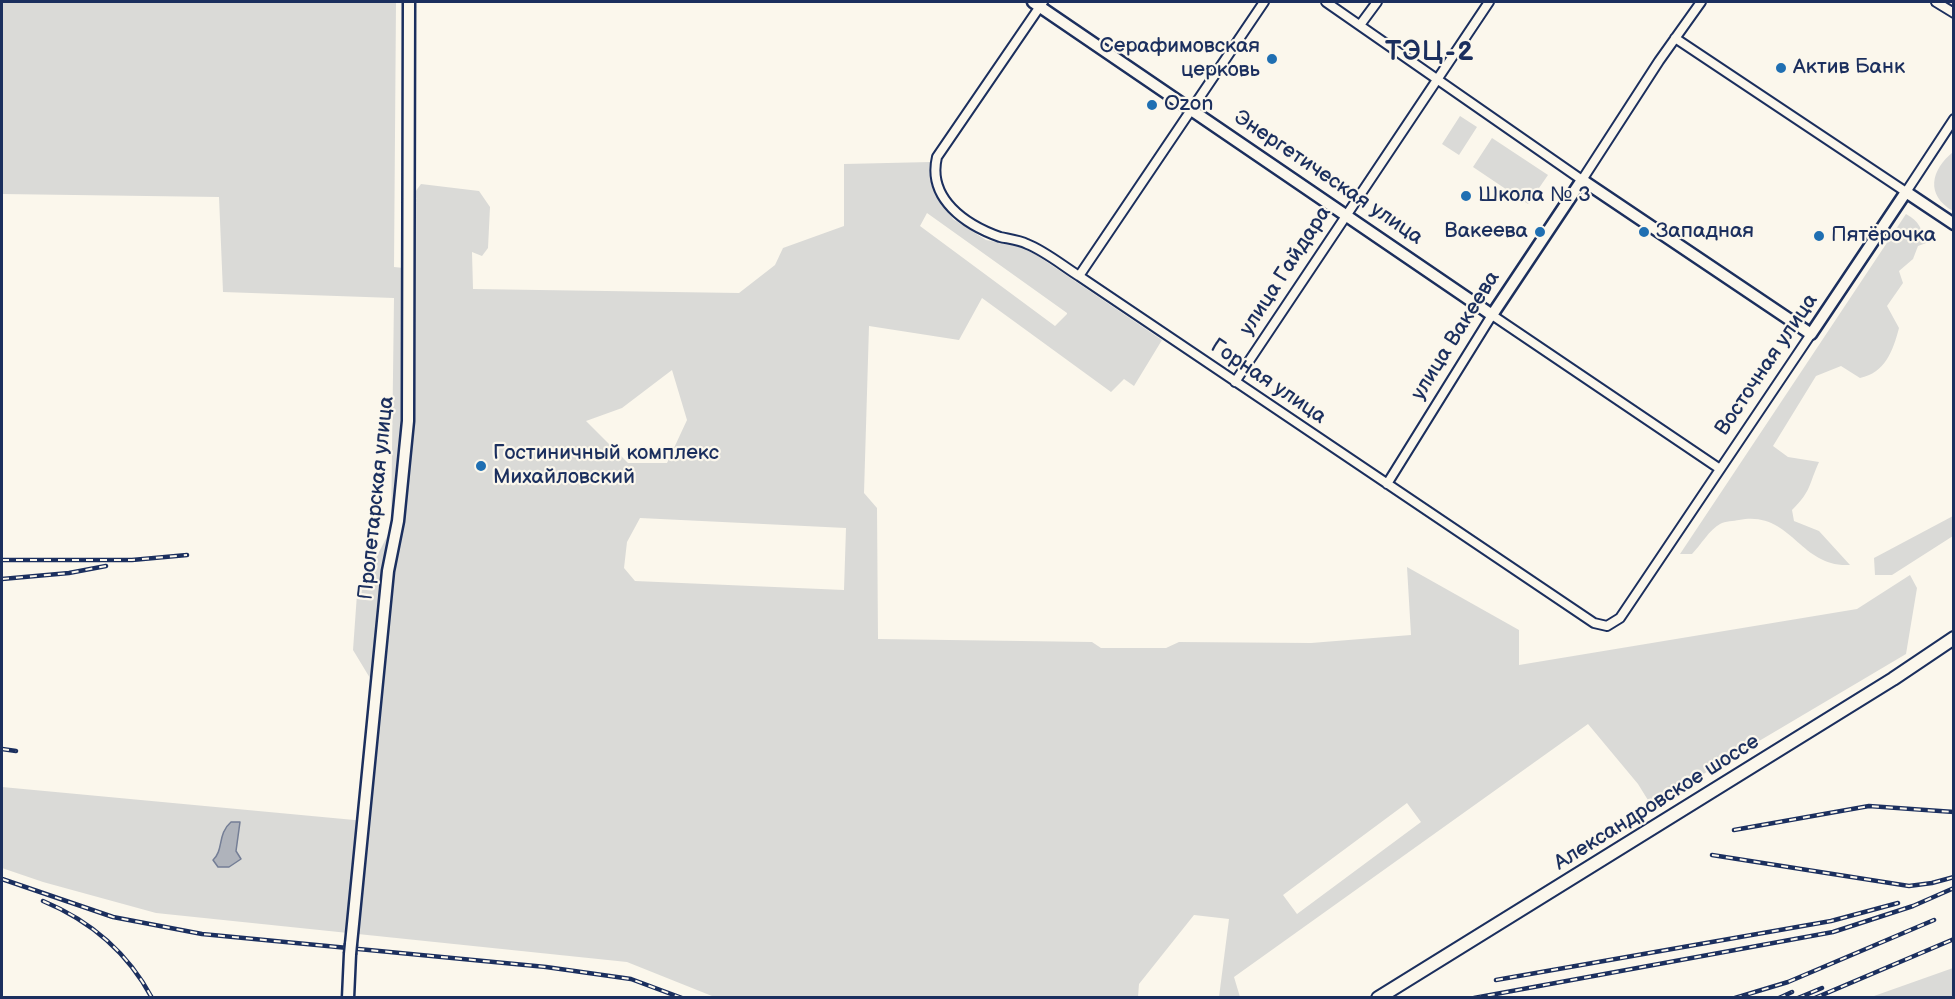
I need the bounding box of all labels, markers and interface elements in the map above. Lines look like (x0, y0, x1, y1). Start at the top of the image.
place label: Серафимовская церковь (1100, 34, 1260, 84)
district label: ТЭЦ-2 (1385, 37, 1475, 69)
marker: Серафимовская церковь (1265, 52, 1279, 66)
place label: Актив Банк (1793, 55, 1905, 81)
marker: Актив Банк (1774, 61, 1788, 75)
place label: Ozon (1164, 92, 1213, 118)
marker: Ozon (1145, 98, 1159, 112)
street label: Энергетическая улица (1229, 105, 1427, 251)
place label: Школа № 3 (1478, 183, 1591, 209)
marker: Школа № 3 (1459, 189, 1473, 203)
street label: улица Гайдара (1235, 202, 1337, 340)
place label: Вакеева (1444, 219, 1528, 245)
place label: Западная (1656, 219, 1754, 245)
place label: Пятёрочка (1831, 223, 1936, 249)
marker: Вакеева (1533, 225, 1547, 239)
marker: Западная (1637, 225, 1651, 239)
marker: Пятёрочка (1812, 229, 1826, 243)
street label: улица Вакеева (1406, 267, 1506, 405)
street label: Восточная улица (1710, 289, 1824, 441)
street label: Горная улица (1205, 334, 1331, 430)
street label: Пролетарская улица (354, 395, 400, 601)
place label: Гостиничный комплекс Михайловский (493, 441, 719, 491)
marker: Гостиничный комплекс Михайловский (474, 459, 488, 473)
street label: Александровское шоссе (1550, 729, 1764, 877)

